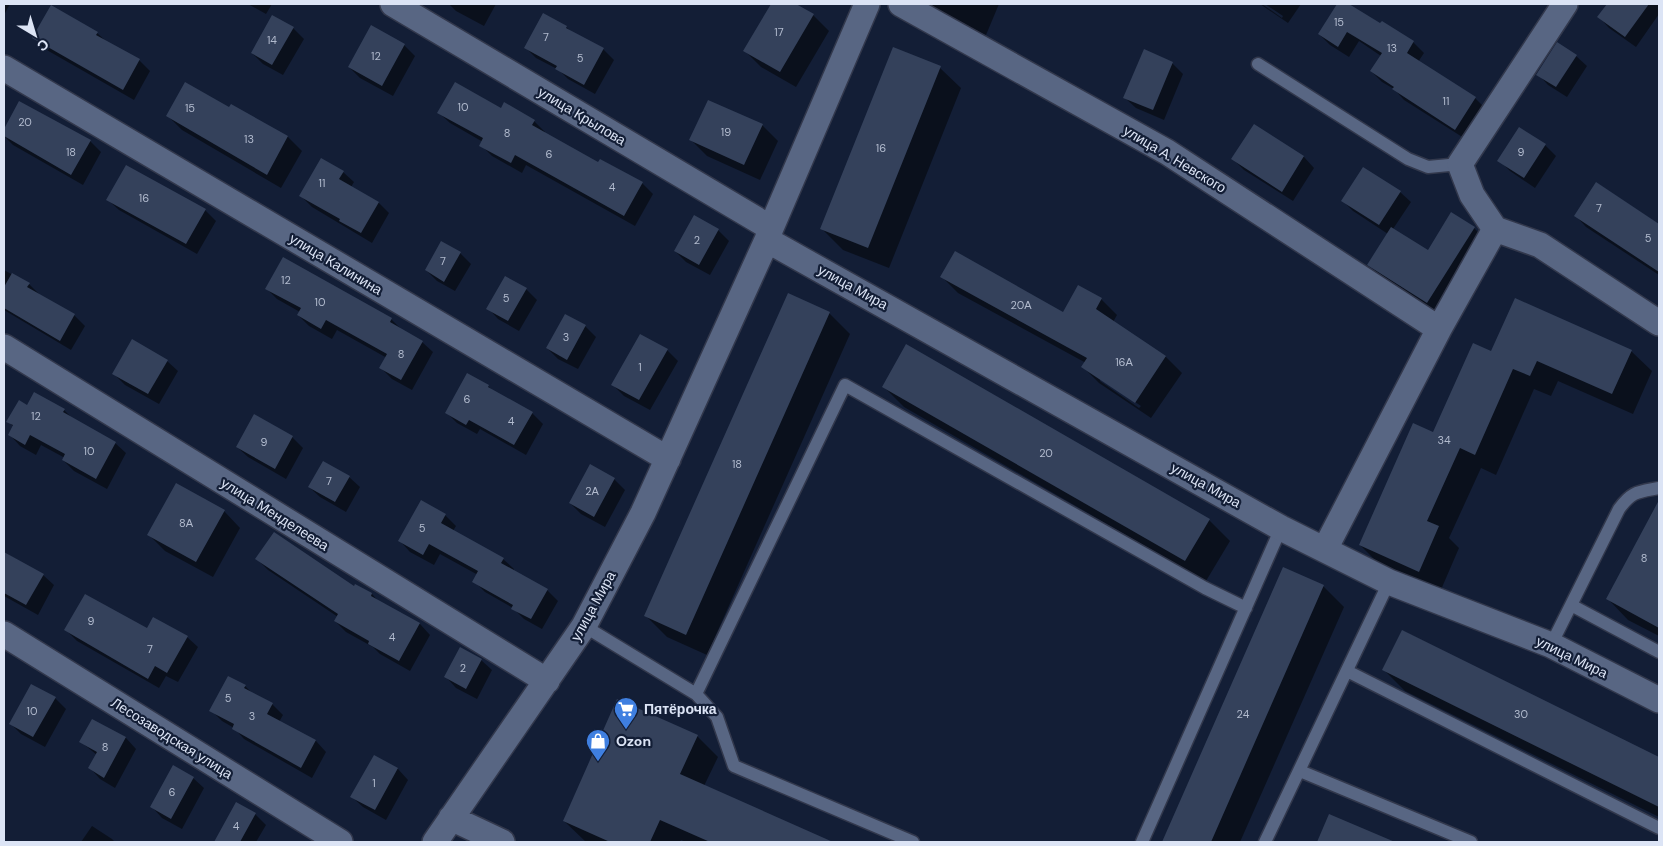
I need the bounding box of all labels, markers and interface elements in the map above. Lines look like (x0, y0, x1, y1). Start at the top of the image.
north arrow (10, 10, 60, 60)
house number: 15 (1334, 15, 1344, 29)
house number: 17 (774, 25, 784, 39)
house number: 7 (543, 30, 549, 44)
house number: 14 (267, 33, 277, 47)
text: С (33, 35, 53, 55)
house number: 13 (1387, 41, 1397, 55)
house number: 12 (371, 49, 381, 63)
house number: 5 (577, 51, 584, 65)
street label: улица Крылова (535, 83, 629, 149)
house number: 11 (1443, 94, 1449, 108)
house number: 10 (458, 100, 468, 114)
house number: 15 (185, 101, 195, 115)
house number: 20 (18, 115, 32, 129)
street label: улица А. Невского (1120, 121, 1230, 197)
house number: 19 (721, 125, 731, 139)
house number: 8 (504, 126, 510, 140)
house number: 13 (244, 132, 254, 146)
house number: 16 (876, 141, 886, 155)
house number: 18 (66, 145, 76, 159)
house number: 9 (1518, 145, 1525, 159)
house number: 6 (546, 147, 553, 161)
house number: 11 (319, 176, 325, 190)
house number: 4 (609, 180, 616, 194)
house number: 16 (139, 191, 149, 205)
house number: 7 (1596, 201, 1602, 215)
street label: улица Калинина (286, 229, 386, 299)
house number: 5 (1645, 231, 1652, 245)
house number: 2 (694, 233, 700, 247)
house number: 7 (440, 254, 446, 268)
street label: улица Мира (815, 260, 891, 314)
house number: 12 (281, 273, 291, 287)
house number: 5 (503, 291, 510, 305)
house number: 10 (315, 295, 325, 309)
house number: 20А (1010, 298, 1032, 312)
house number: 3 (563, 330, 569, 344)
house number: 8 (398, 347, 404, 361)
house number: 16А (1115, 355, 1133, 369)
house number: 1 (638, 360, 642, 374)
house number: 6 (464, 392, 471, 406)
house number: 12 (31, 409, 41, 423)
house number: 4 (508, 414, 515, 428)
house number: 34 (1437, 433, 1451, 447)
house number: 9 (261, 435, 268, 449)
house number: 10 (84, 444, 94, 458)
house number: 20 (1039, 446, 1053, 460)
house number: 18 (732, 457, 742, 471)
street label: улица Мира (1168, 458, 1244, 512)
street label: улица Менделеева (218, 474, 332, 555)
house number: 7 (326, 474, 332, 488)
house number: 2А (585, 484, 599, 498)
house number: 8А (179, 516, 194, 530)
house number: 5 (419, 521, 426, 535)
house number: 8 (1641, 551, 1647, 565)
street label: улица Мира (566, 568, 620, 644)
house number: 9 (88, 614, 95, 628)
house number: 4 (389, 630, 396, 644)
street label: улица Мира (1533, 632, 1611, 682)
house number: 7 (147, 642, 153, 656)
house number: 2 (460, 661, 466, 675)
house number: 5 (225, 691, 232, 705)
street label: Лесозаводская улица (108, 693, 236, 783)
supermarket icon: Пятёрочка (613, 696, 639, 730)
place label: Пятёрочка (644, 700, 717, 718)
house number: 10 (27, 704, 37, 718)
house number: 24 (1237, 707, 1250, 721)
house number: 30 (1514, 707, 1528, 721)
house number: 3 (249, 709, 255, 723)
shop icon: Ozon (585, 728, 611, 762)
place label: Ozon (616, 732, 651, 750)
house number: 8 (102, 740, 108, 754)
house number: 1 (372, 776, 376, 790)
house number: 6 (169, 785, 176, 799)
house number: 4 (233, 819, 240, 833)

